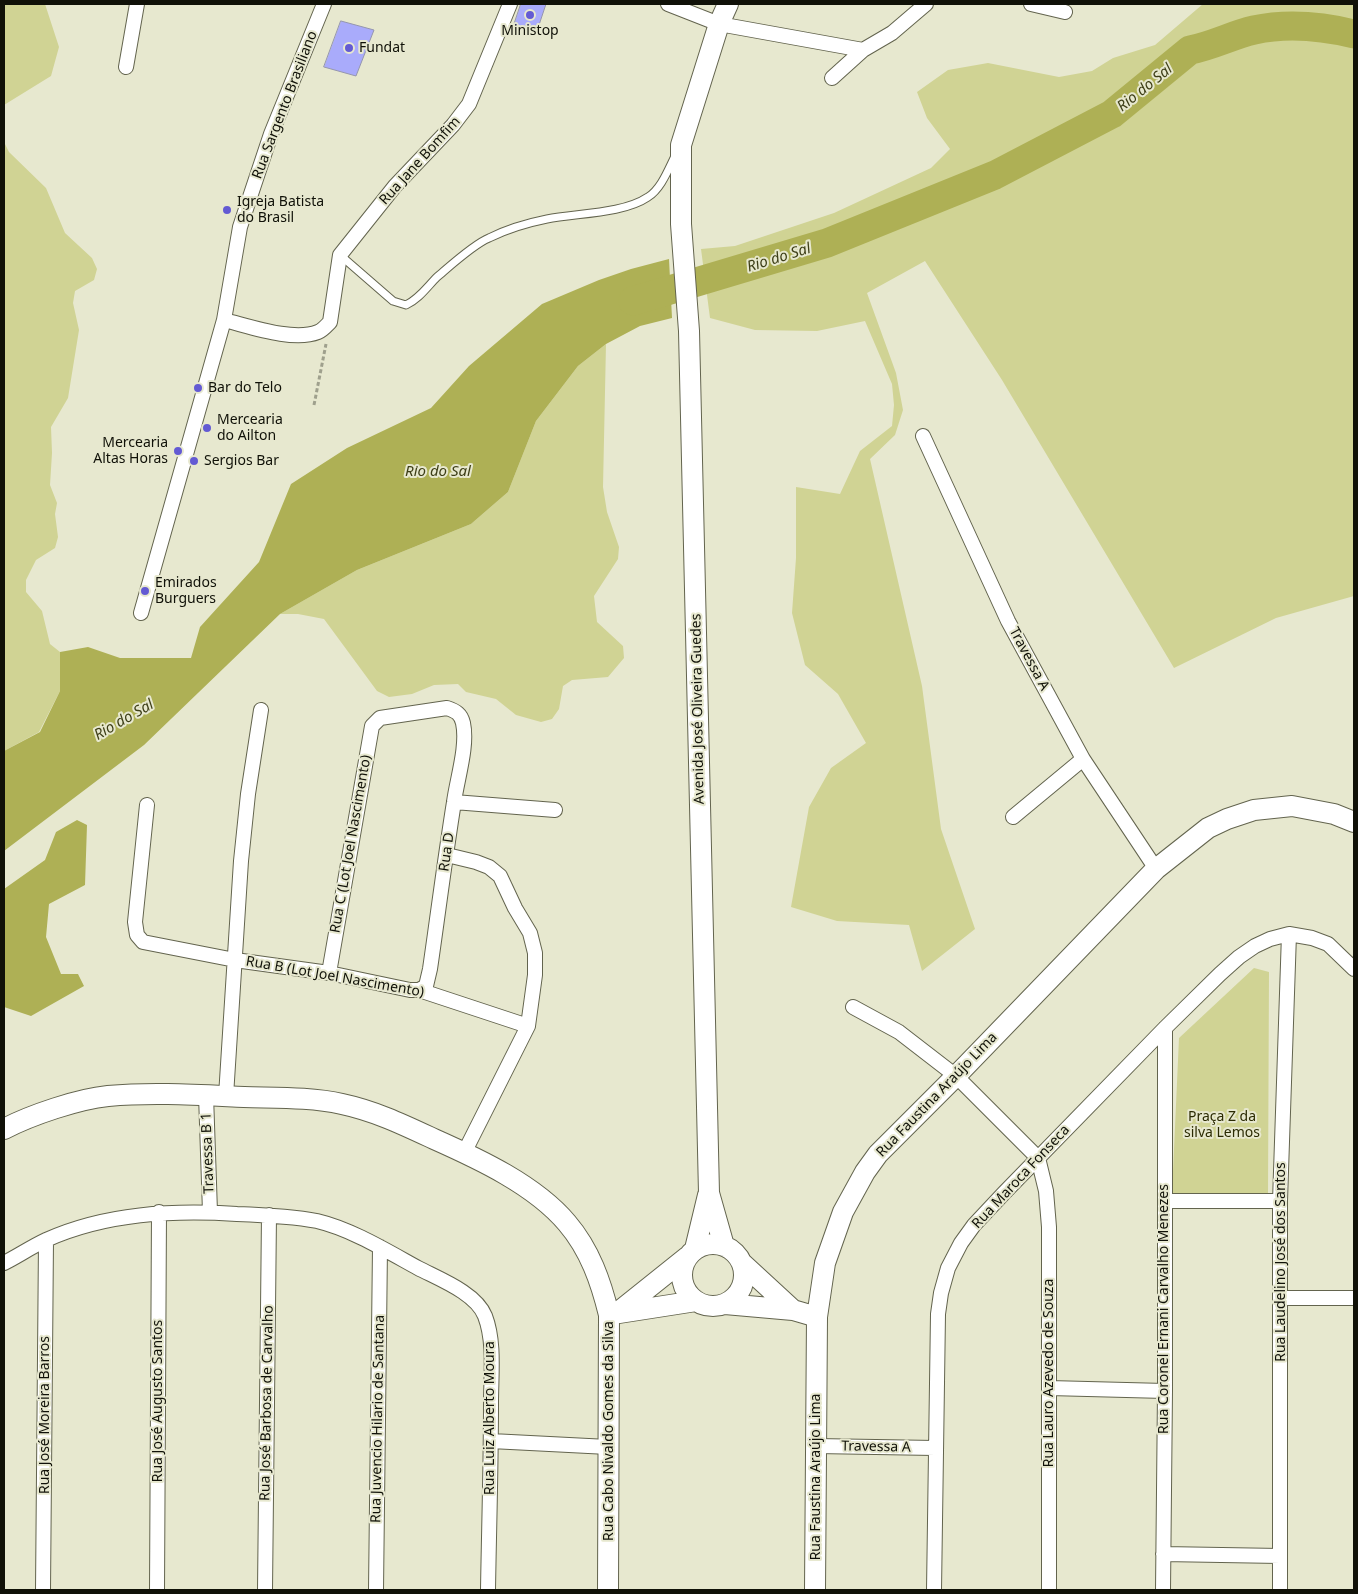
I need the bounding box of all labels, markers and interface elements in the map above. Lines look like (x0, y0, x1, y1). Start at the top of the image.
marker: Ministop (524, 9, 536, 21)
place label: Ministop (501, 23, 559, 39)
street label: Rua Sargento Brasiliano (249, 29, 321, 181)
place label: Fundat (359, 40, 405, 56)
marker: Fundat (343, 42, 355, 54)
water label: Rio do Sal (1114, 60, 1176, 116)
street label: Rua Jane Bomfim (376, 113, 464, 209)
place label: Igreja Batista do Brasil (237, 194, 324, 226)
marker: Igreja Batista do Brasil (221, 204, 233, 216)
water label: Rio do Sal (745, 240, 813, 276)
place label: Bar do Telo (208, 380, 282, 396)
marker: Bar do Telo (192, 382, 204, 394)
place label: Mercearia do Ailton (217, 412, 283, 444)
marker: Mercearia do Ailton (201, 422, 213, 434)
place label: Mercearia Altas Horas (93, 435, 168, 468)
marker: Mercearia Altas Horas (172, 445, 184, 457)
place label: Sergios Bar (204, 453, 279, 469)
marker: Sergios Bar (188, 455, 200, 467)
water label: Rio do Sal (405, 463, 471, 481)
place label: Emirados Burguers (155, 575, 217, 608)
marker: Emirados Burguers (139, 585, 151, 597)
street label: Avenida José Oliveira Guedes (688, 614, 708, 804)
street label: Travessa A (1005, 624, 1053, 694)
water label: Rio do Sal (91, 696, 157, 744)
street label: Rua C (Lot Joel Nascimento) (327, 754, 375, 934)
street label: Rua D (436, 831, 458, 873)
street label: Rua B (Lot Joel Nascimento) (245, 953, 425, 1001)
street label: Rua Faustina Araújo Lima (873, 1029, 1001, 1161)
park label: Praça Z da silva Lemos (1184, 1109, 1260, 1142)
street label: Travessa B 1 (198, 1112, 218, 1194)
street label: Rua Maroca Fonseca (969, 1122, 1073, 1232)
street label: Rua Laudelino José dos Santos (1273, 1162, 1289, 1362)
street label: Rua Coronel Ernani Carvalho Menezes (1156, 1184, 1172, 1434)
street label: Rua Lauro Azevedo de Souza (1041, 1279, 1057, 1467)
street label: Rua José Barbosa de Carvalho (257, 1305, 277, 1501)
street label: Rua Juvencio Hilario de Santana (368, 1315, 388, 1523)
street label: Rua José Augusto Santos (150, 1320, 166, 1482)
street label: Rua Cabo Nivaldo Gomes da Silva (601, 1321, 617, 1541)
street label: Rua José Moreira Barros (37, 1336, 53, 1494)
street label: Rua Luiz Alberto Moura (482, 1341, 498, 1495)
street label: Rua Faustina Araújo Lima (808, 1394, 824, 1560)
street label: Travessa A (841, 1438, 911, 1456)

